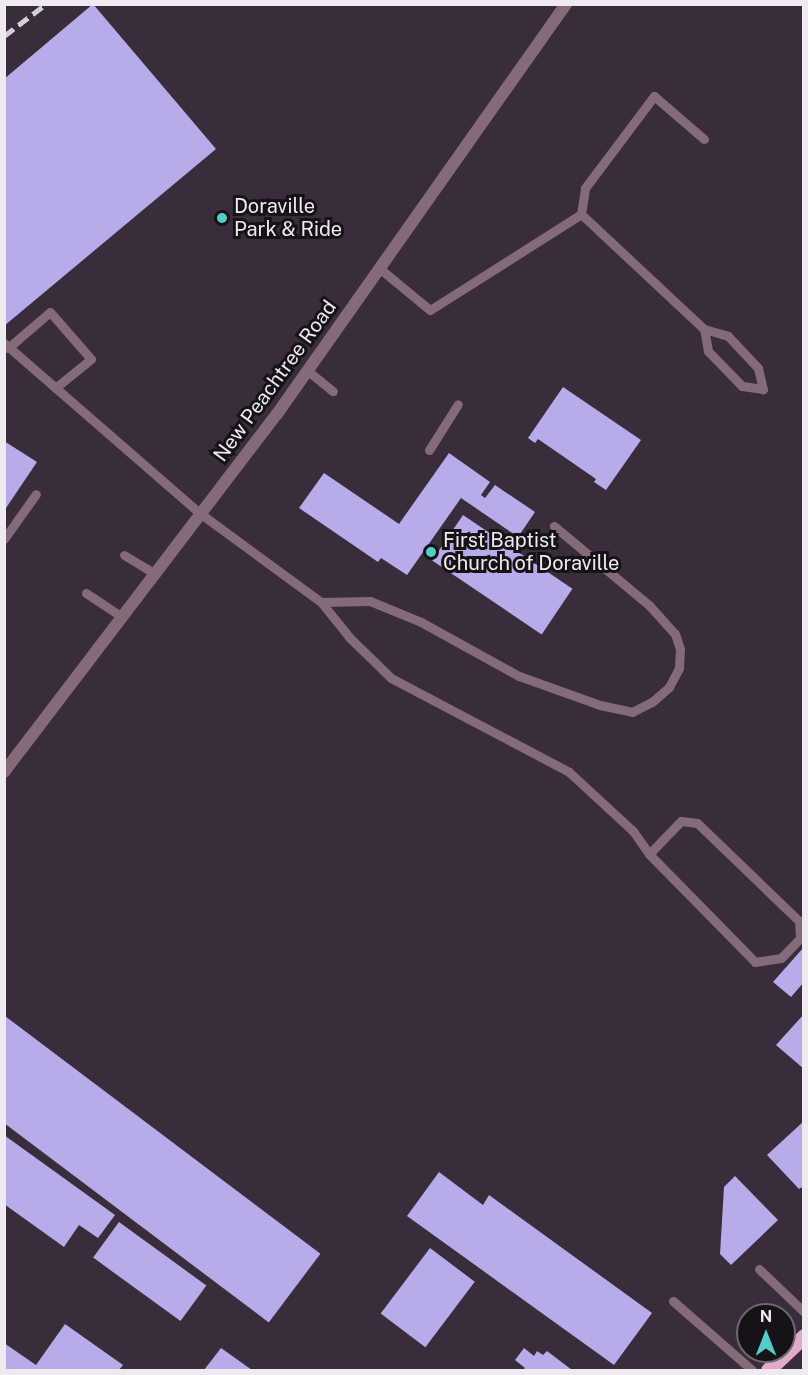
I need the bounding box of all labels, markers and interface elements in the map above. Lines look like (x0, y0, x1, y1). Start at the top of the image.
place label: Doraville Park & Ride (234, 195, 342, 242)
marker: Doraville Park & Ride (215, 211, 229, 225)
street label: New Peachtree Road (208, 296, 342, 466)
place label: First Baptist Church of Doraville (443, 528, 620, 575)
marker: First Baptist Church of Doraville (424, 545, 438, 559)
north arrow (736, 1303, 796, 1363)
text: N (760, 1307, 772, 1326)

